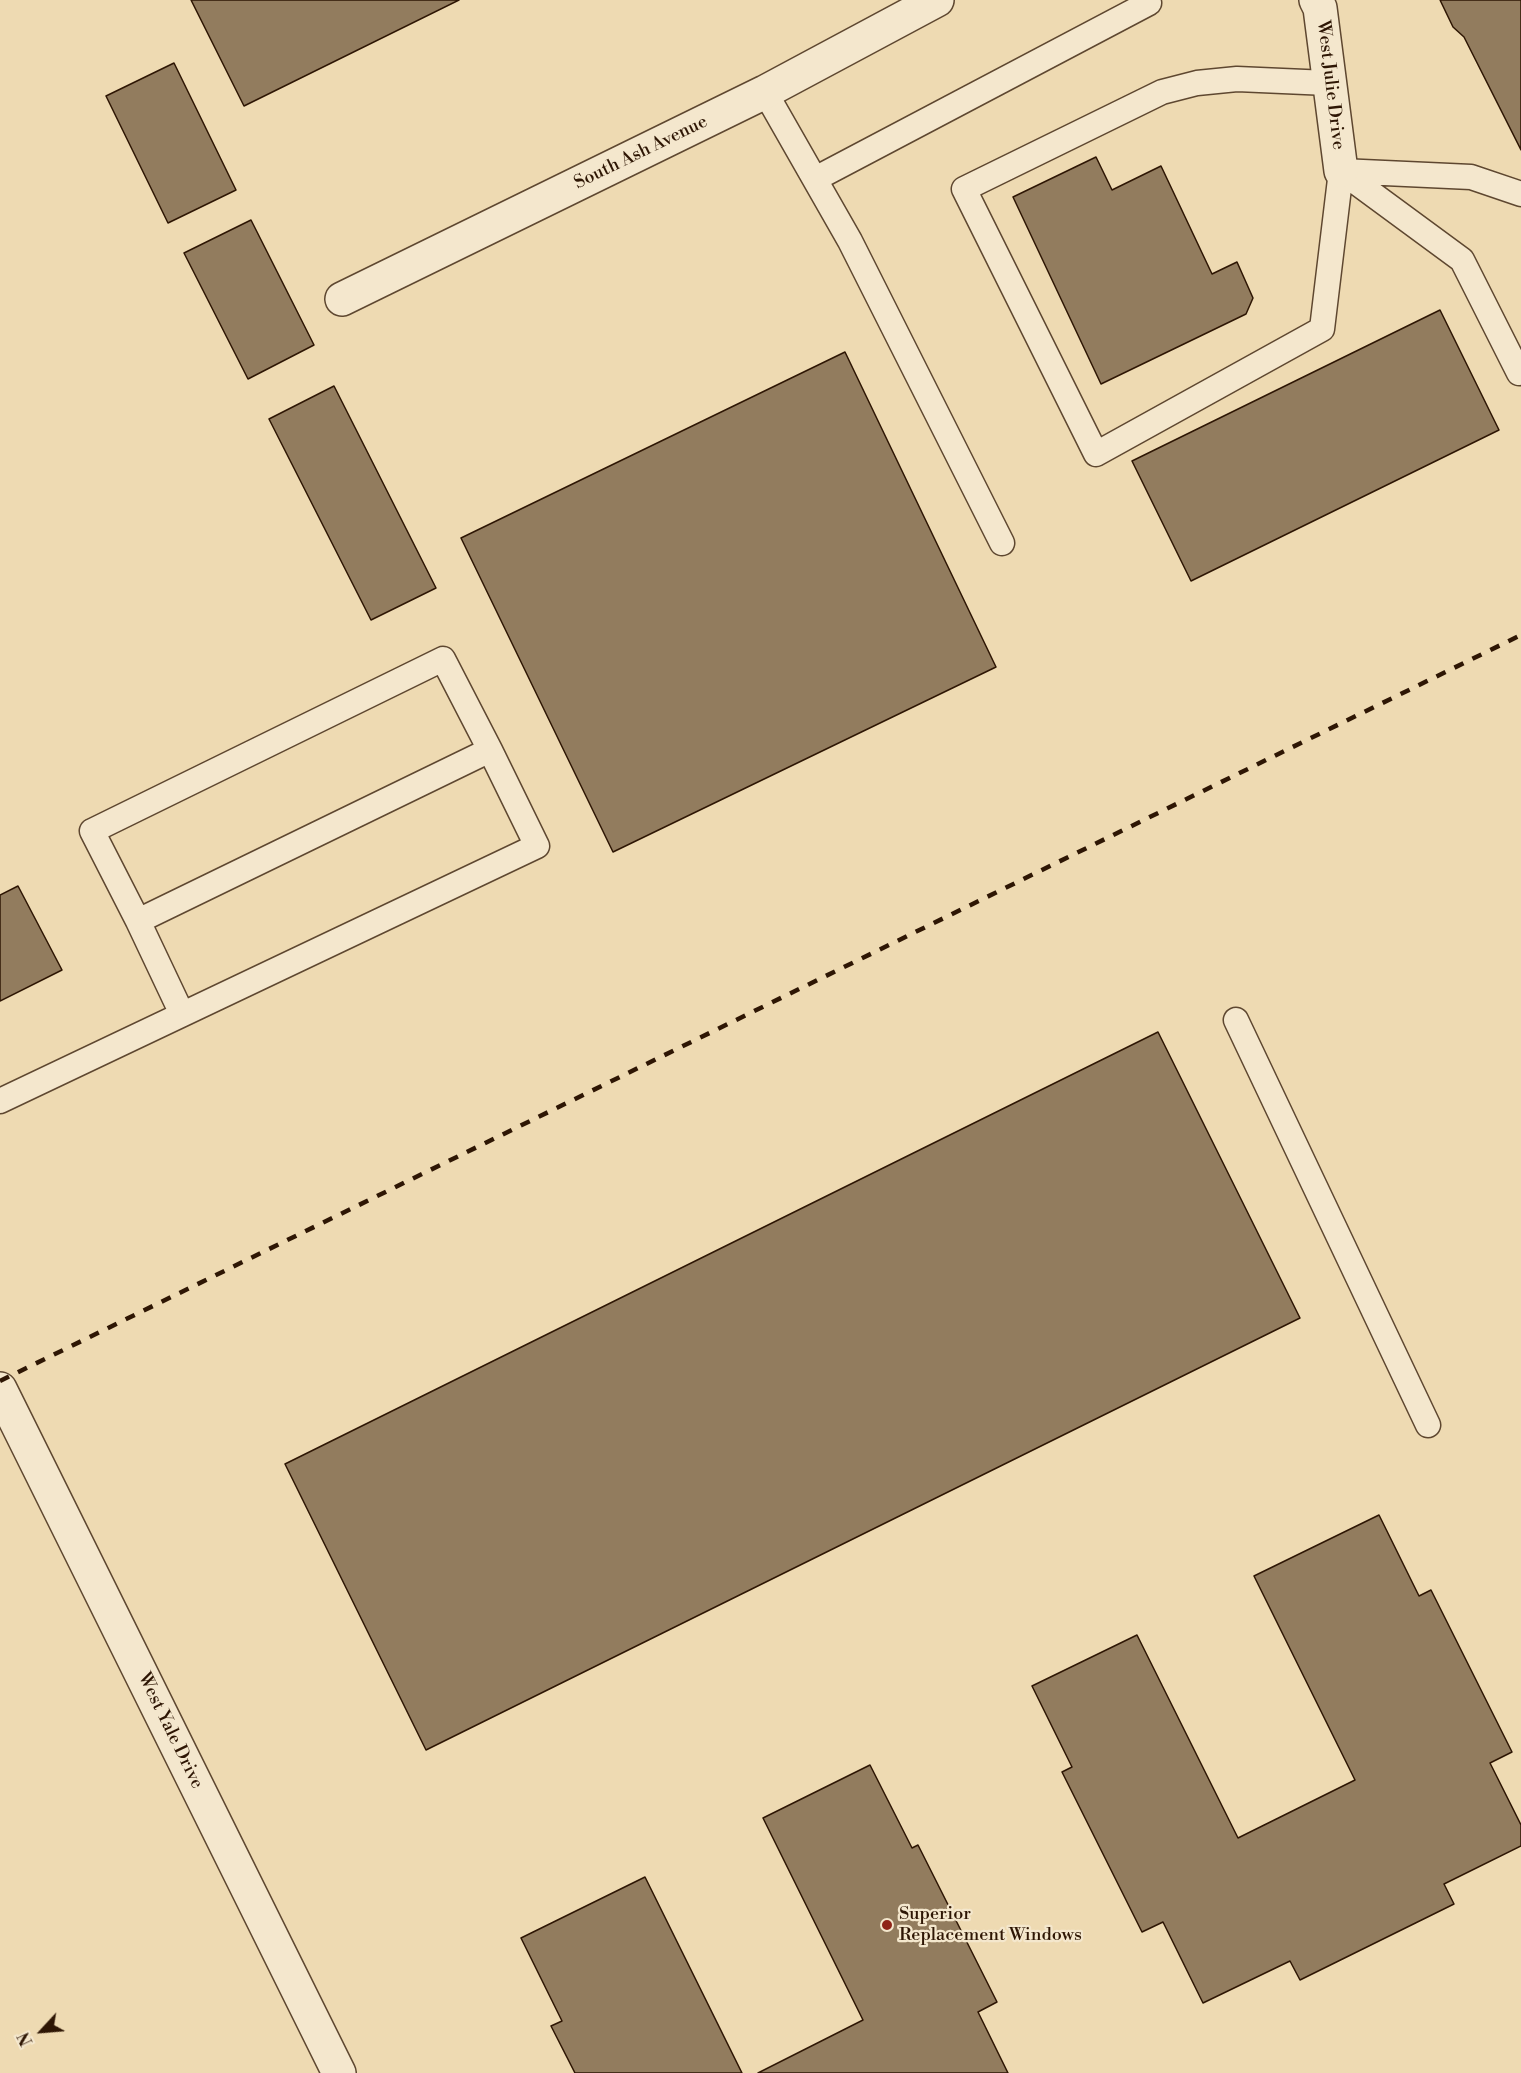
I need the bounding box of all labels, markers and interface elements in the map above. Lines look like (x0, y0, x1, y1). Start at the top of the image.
street label: West Julie Drive (1311, 19, 1349, 151)
street label: South Ash Avenue (571, 111, 711, 195)
street label: West Yale Drive (133, 1669, 207, 1793)
place label: Superior Replacement Windows (899, 1904, 1082, 1946)
marker: Superior Replacement Windows (880, 1918, 894, 1932)
north arrow (12, 2001, 72, 2061)
text: N (14, 2029, 38, 2049)

